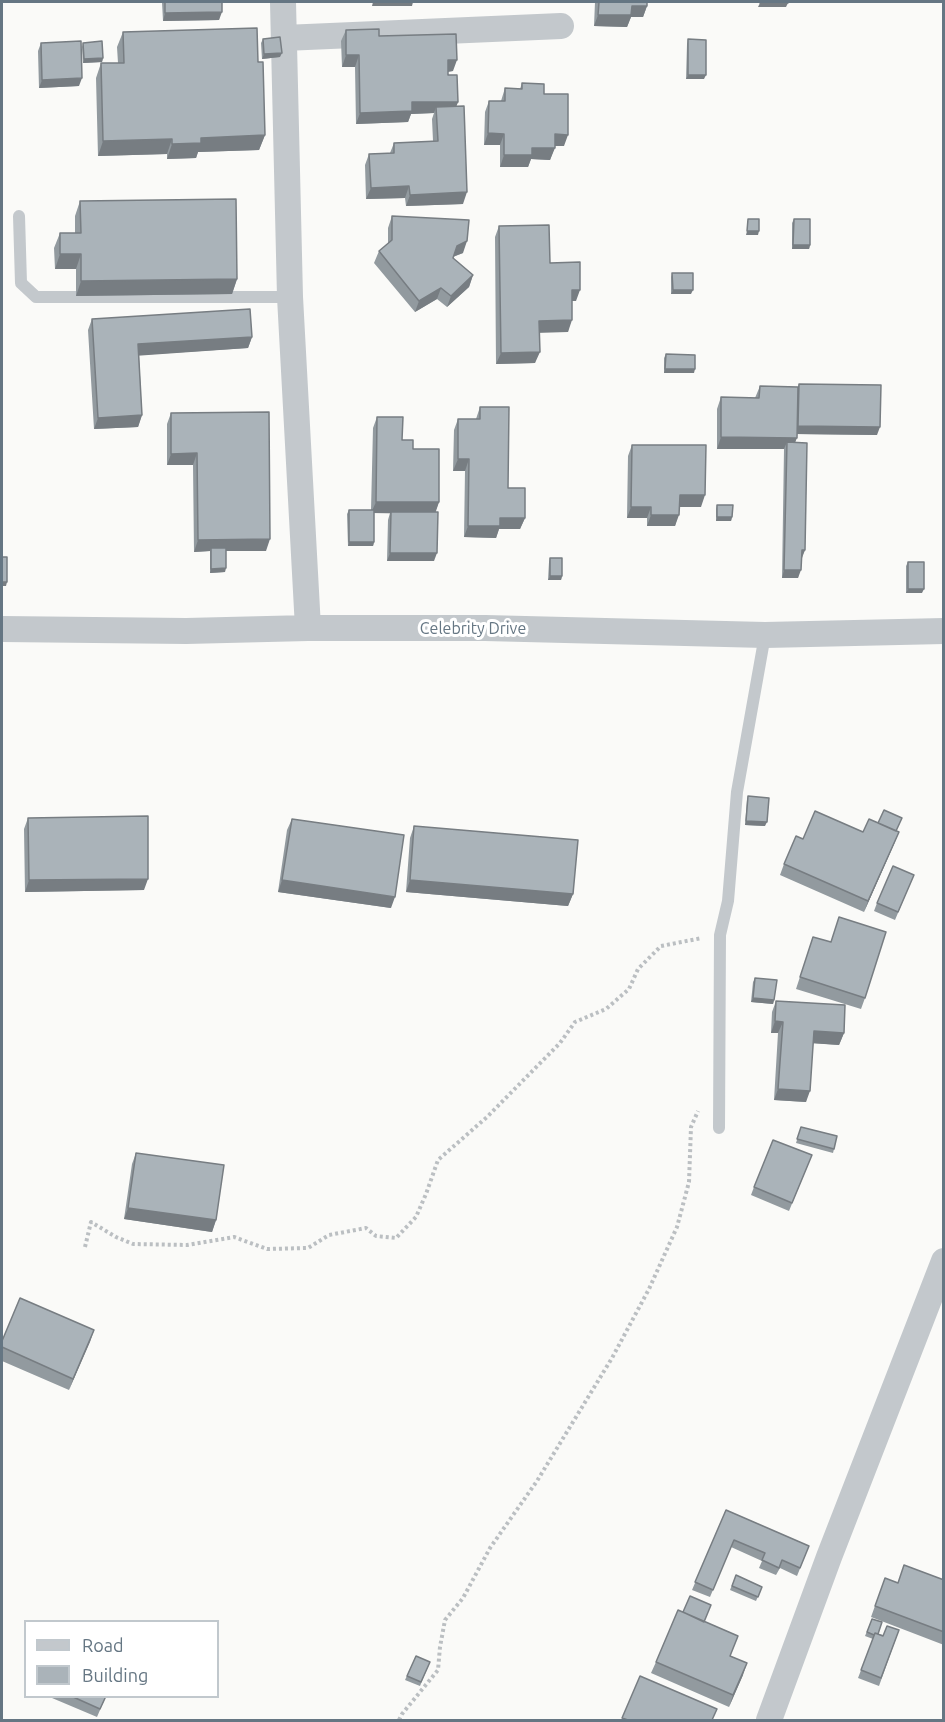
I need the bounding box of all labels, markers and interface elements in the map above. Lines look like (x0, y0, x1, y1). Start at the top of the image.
street label: Celebrity Drive (420, 619, 526, 639)
legend (24, 1620, 219, 1698)
text: Road (82, 1635, 124, 1655)
text: Building (82, 1665, 148, 1685)

